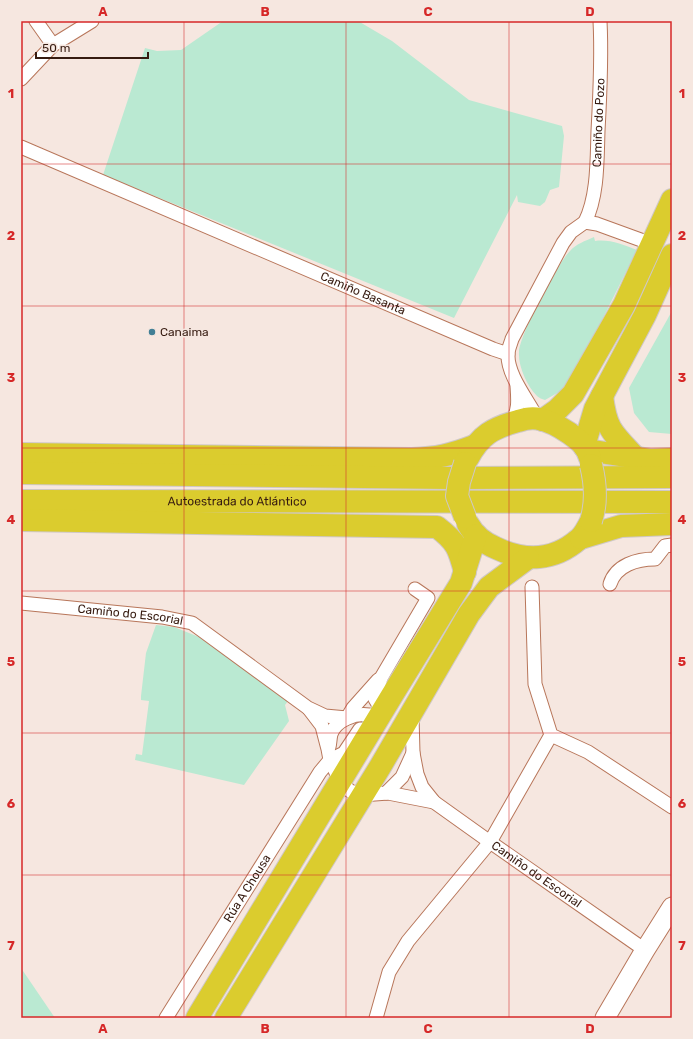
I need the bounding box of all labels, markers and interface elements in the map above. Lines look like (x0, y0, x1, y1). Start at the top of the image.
text: A (98, 4, 108, 19)
text: B (260, 4, 270, 19)
text: C (423, 4, 433, 19)
text: D (585, 4, 595, 19)
scale bar (36, 34, 148, 60)
text: 50 m (42, 41, 70, 55)
street label: Camiño do Pozo (590, 78, 607, 168)
text: 1 (8, 86, 14, 101)
text: 1 (679, 86, 685, 101)
text: 2 (7, 228, 15, 243)
text: 2 (678, 228, 686, 243)
street label: Camiño Basanta (318, 269, 408, 318)
place label: Canaima (160, 325, 209, 339)
marker: Canaima (147, 327, 157, 337)
text: 3 (7, 370, 16, 385)
text: 3 (678, 370, 687, 385)
street label: Autoestrada do Atlántico (167, 494, 307, 508)
text: 4 (7, 512, 16, 527)
text: 4 (678, 512, 687, 527)
street label: Camiño do Escorial (77, 602, 184, 628)
text: 5 (7, 654, 15, 669)
text: 5 (678, 654, 686, 669)
text: 6 (7, 796, 16, 811)
text: 6 (678, 796, 687, 811)
street label: Camiño do Escorial (489, 838, 584, 911)
street label: Rúa A Chousa (221, 852, 274, 925)
text: 7 (7, 938, 15, 953)
text: 7 (678, 938, 686, 953)
text: A (98, 1021, 108, 1036)
text: B (260, 1021, 270, 1036)
text: C (423, 1021, 433, 1036)
text: D (585, 1021, 595, 1036)

